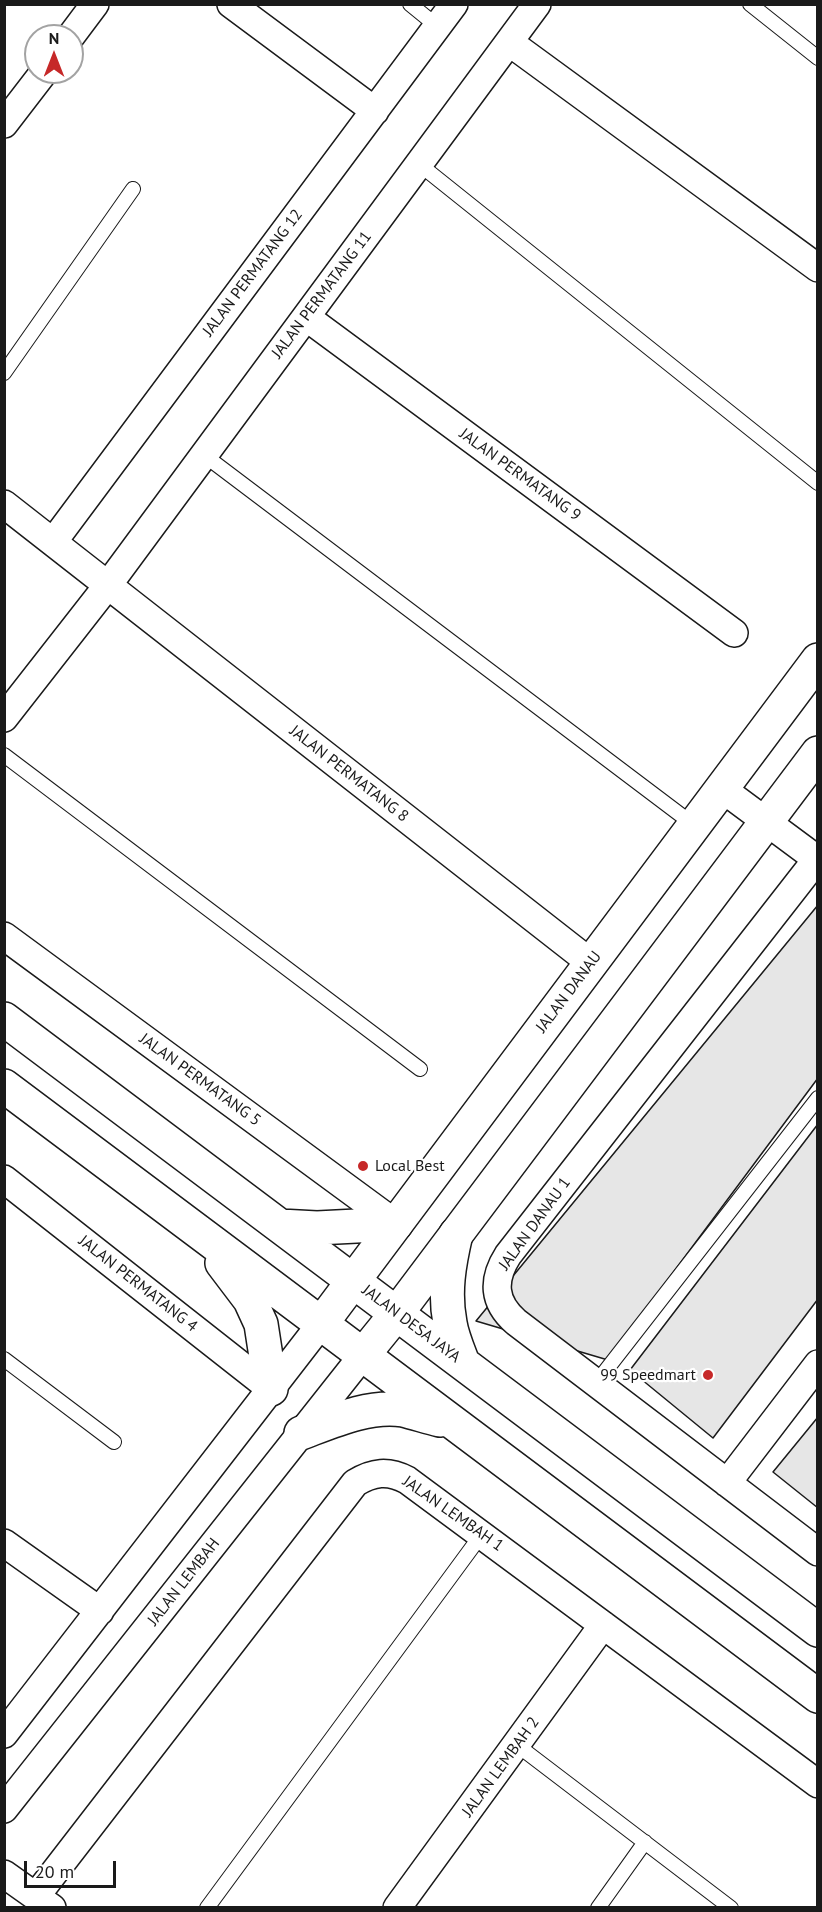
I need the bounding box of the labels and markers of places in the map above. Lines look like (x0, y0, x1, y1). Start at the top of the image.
place label: Local Best (375, 1156, 445, 1176)
marker: Local Best (356, 1159, 370, 1173)
place label: 99 Speedmart (600, 1365, 696, 1385)
marker: 99 Speedmart (701, 1368, 715, 1382)

